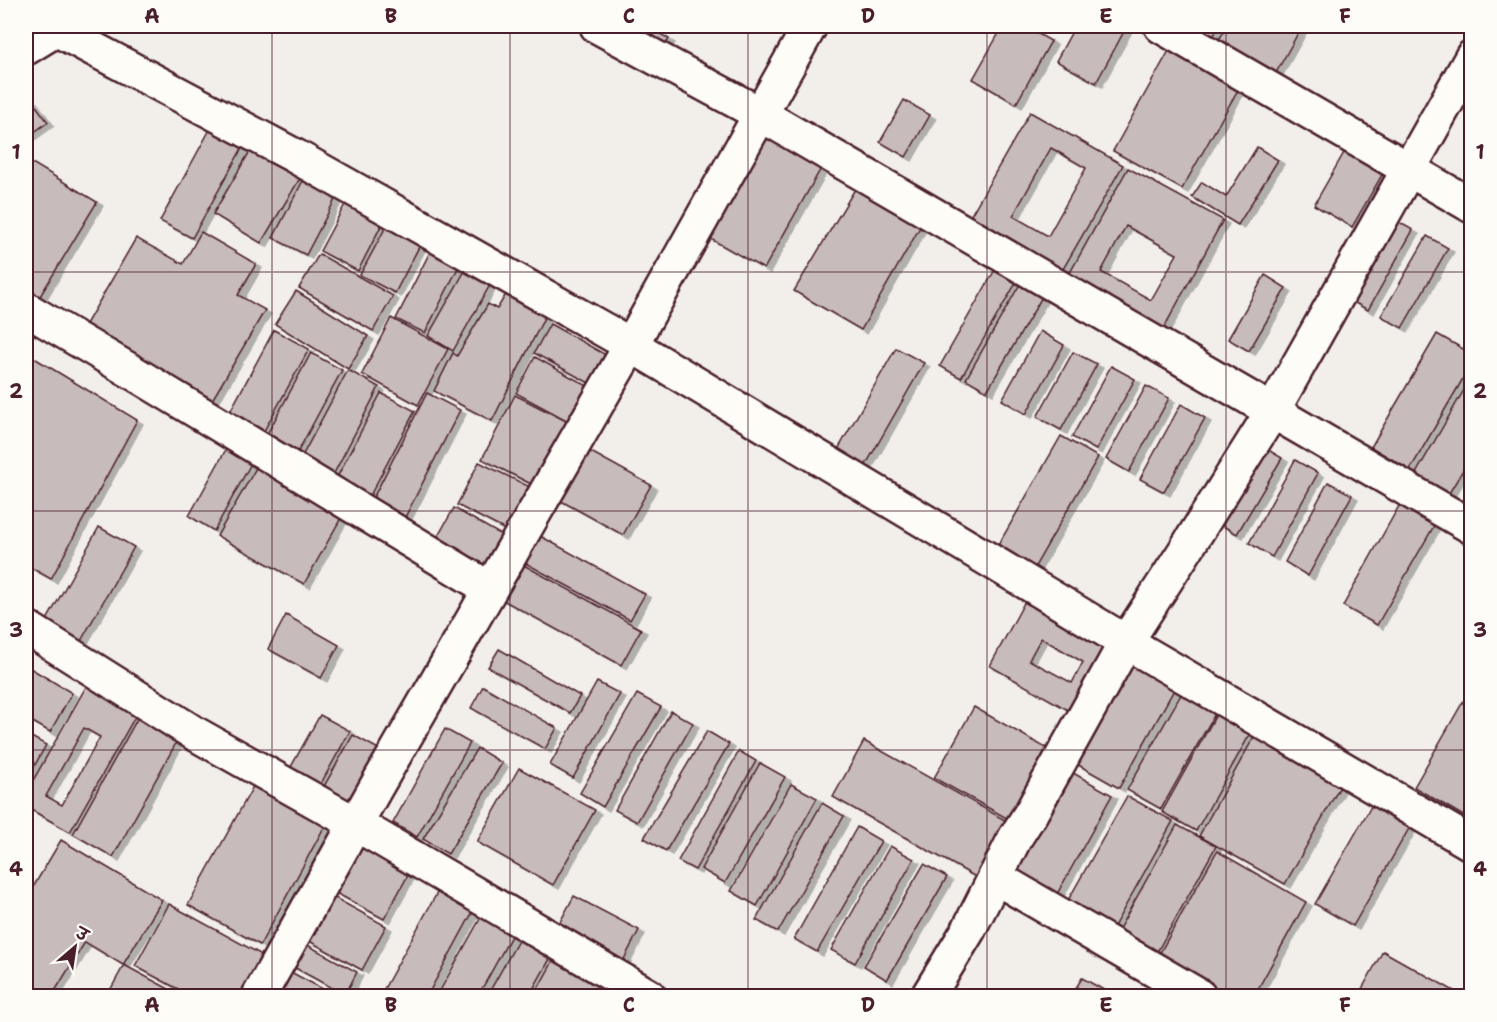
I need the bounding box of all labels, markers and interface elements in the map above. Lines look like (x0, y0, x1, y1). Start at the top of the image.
text: A (144, 3, 160, 29)
text: B (385, 3, 397, 29)
text: C (623, 3, 635, 29)
text: D (861, 3, 875, 29)
text: E (1099, 3, 1113, 29)
text: F (1339, 3, 1351, 29)
text: 1 (11, 139, 21, 165)
text: 1 (1475, 139, 1485, 165)
text: 2 (9, 378, 23, 404)
text: 2 (1473, 378, 1487, 404)
text: 3 (9, 617, 23, 643)
text: 3 (1473, 617, 1487, 643)
text: 4 (9, 856, 23, 882)
text: 4 (1473, 856, 1487, 882)
north arrow (45, 917, 105, 977)
text: उ (71, 922, 93, 947)
text: A (144, 992, 160, 1018)
text: B (385, 992, 397, 1018)
text: C (623, 992, 635, 1018)
text: D (861, 992, 875, 1018)
text: E (1099, 992, 1113, 1018)
text: F (1339, 992, 1351, 1018)

